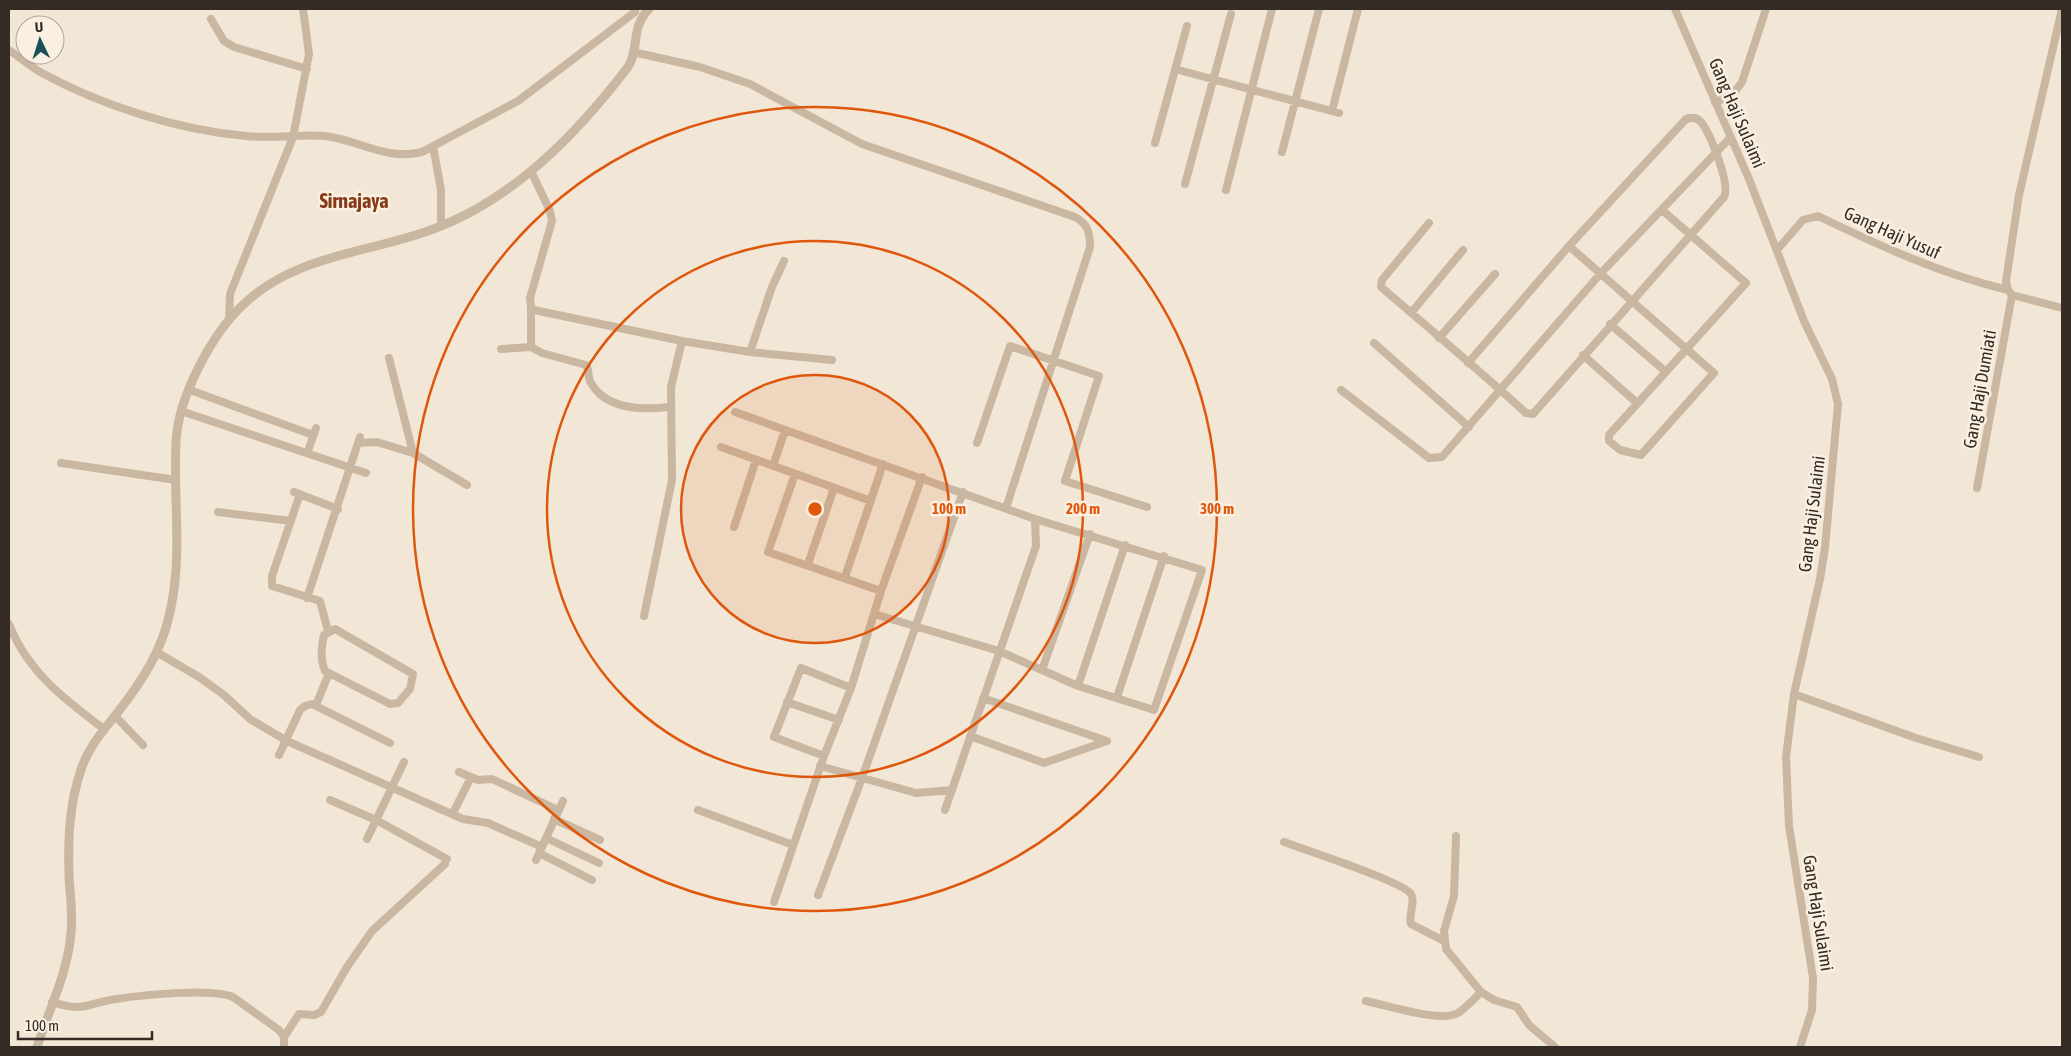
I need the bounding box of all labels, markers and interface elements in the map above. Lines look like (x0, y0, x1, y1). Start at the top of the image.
north arrow (15, 15, 65, 65)
text: U (34, 19, 44, 35)
street label: Gang Haji Sulaimi (1705, 55, 1770, 171)
district label: Sirnajaya (319, 189, 389, 212)
street label: Gang Haji Yusuf (1841, 202, 1944, 263)
street label: Gang Haji Dumiati (1959, 328, 2000, 450)
street label: Gang Haji Sulaimi (1794, 455, 1829, 573)
centre of rings (806, 500, 824, 518)
text: 100 m (932, 500, 966, 517)
text: 200 m (1066, 500, 1100, 517)
text: 300 m (1200, 500, 1234, 517)
street label: Gang Haji Sulaimi (1799, 853, 1838, 972)
scale bar (18, 1008, 151, 1040)
text: 100 m (25, 1017, 59, 1034)

